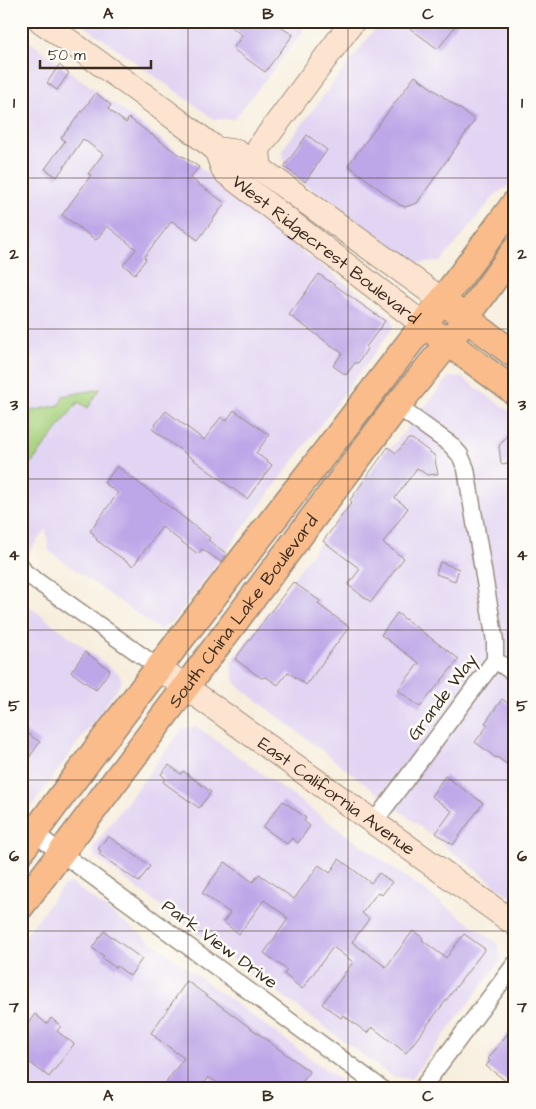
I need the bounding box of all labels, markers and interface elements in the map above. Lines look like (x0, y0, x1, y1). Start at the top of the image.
text: A (103, 3, 114, 25)
text: B (262, 3, 274, 25)
text: C (422, 3, 434, 25)
scale bar (40, 38, 151, 70)
text: 50 m (48, 45, 86, 66)
text: 1 (13, 92, 16, 114)
text: 1 (521, 92, 524, 114)
street label: West Ridgecrest Boulevard (226, 169, 425, 330)
text: 2 (8, 243, 19, 265)
text: 2 (516, 243, 527, 265)
text: 3 (9, 394, 19, 416)
text: 3 (517, 394, 527, 416)
street label: South China Lake Boulevard (162, 510, 324, 713)
text: 4 (9, 544, 20, 566)
text: 4 (517, 544, 528, 566)
street label: Grande Way (402, 649, 484, 746)
text: 5 (8, 695, 20, 717)
text: 5 (516, 695, 528, 717)
street label: East California Avenue (253, 731, 420, 862)
text: 6 (9, 845, 19, 867)
text: 6 (517, 845, 527, 867)
street label: Park View Drive (157, 894, 283, 995)
text: 7 (8, 996, 19, 1018)
text: 7 (516, 996, 527, 1018)
text: A (103, 1085, 114, 1107)
text: B (262, 1085, 274, 1107)
text: C (422, 1085, 434, 1107)

